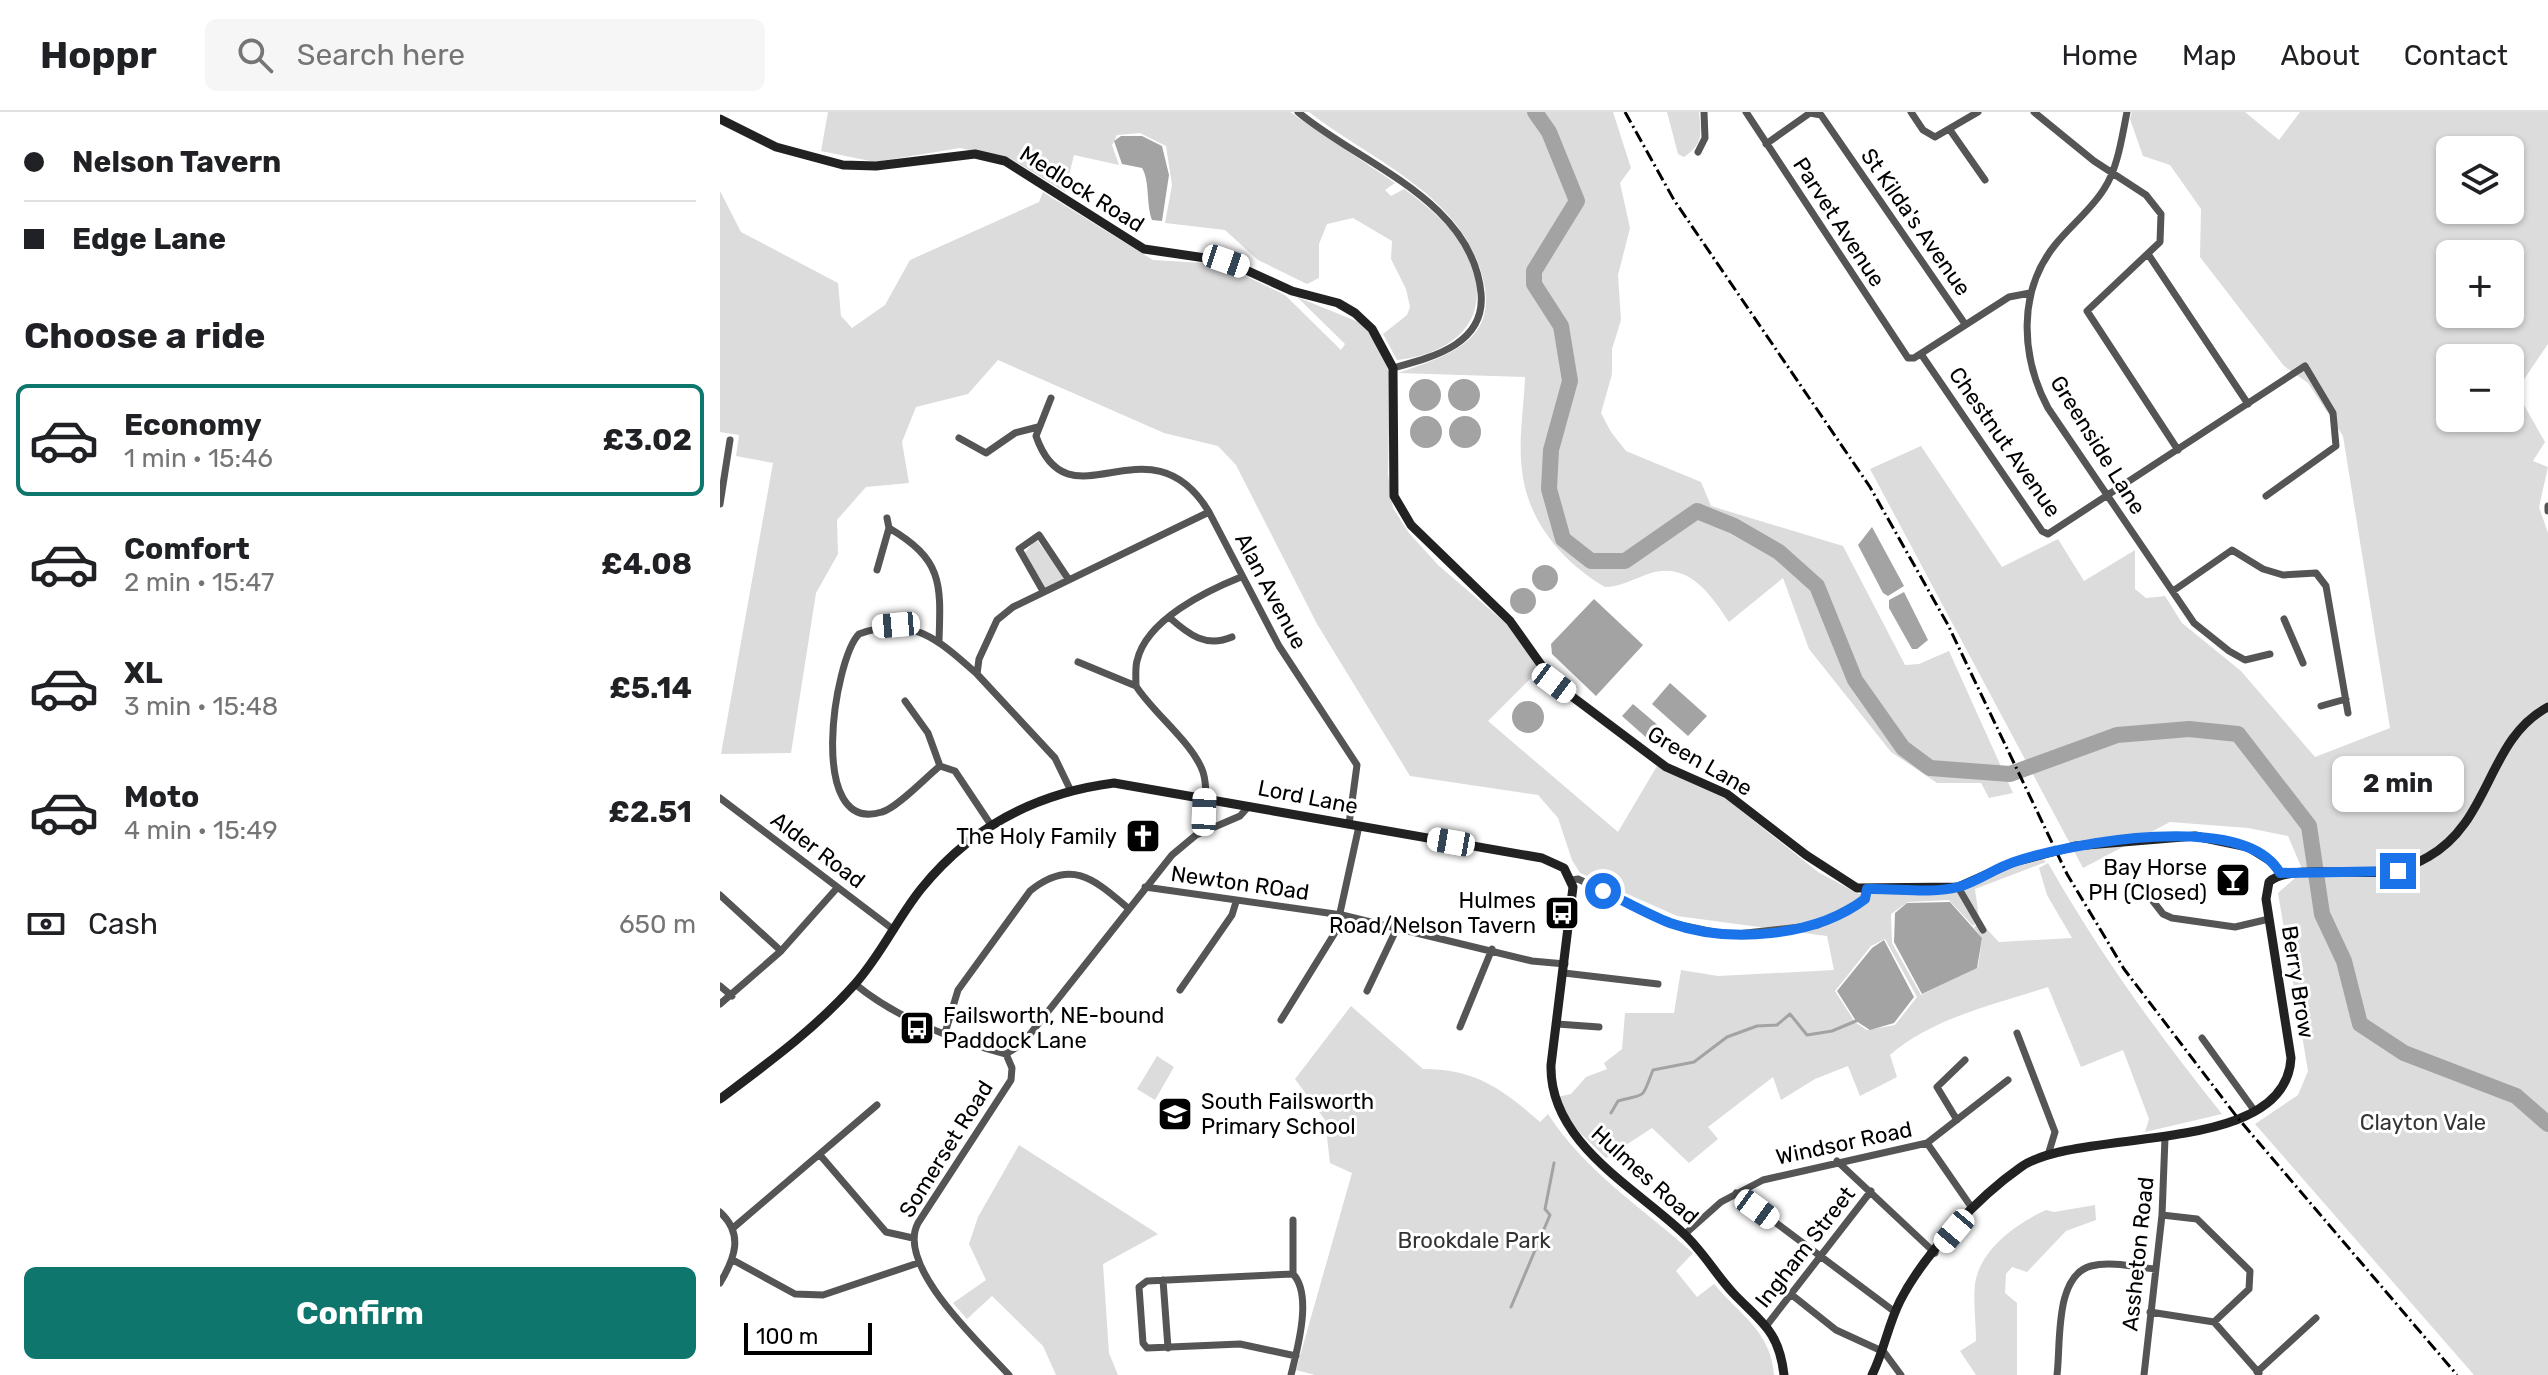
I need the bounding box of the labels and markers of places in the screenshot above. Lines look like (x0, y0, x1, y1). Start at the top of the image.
church icon: The Holy Family (1124, 817, 1162, 855)
place label: The Holy Family (956, 823, 1117, 850)
place label: Bay Horse PH (Closed) (2088, 854, 2207, 906)
bar icon: Bay Horse PH (Closed) (2214, 861, 2252, 899)
place label: Hulmes Road/Nelson Tavern (1329, 887, 1536, 939)
bus stop icon: Hulmes Road/Nelson Tavern (1543, 894, 1581, 932)
place label: Failsworth, NE-bound Paddock Lane (943, 1002, 1164, 1054)
bus stop icon: Failsworth, NE-bound Paddock Lane (898, 1009, 936, 1047)
place label: South Failsworth Primary School (1201, 1088, 1374, 1140)
school or university icon: South Failsworth Primary School (1156, 1095, 1194, 1133)

